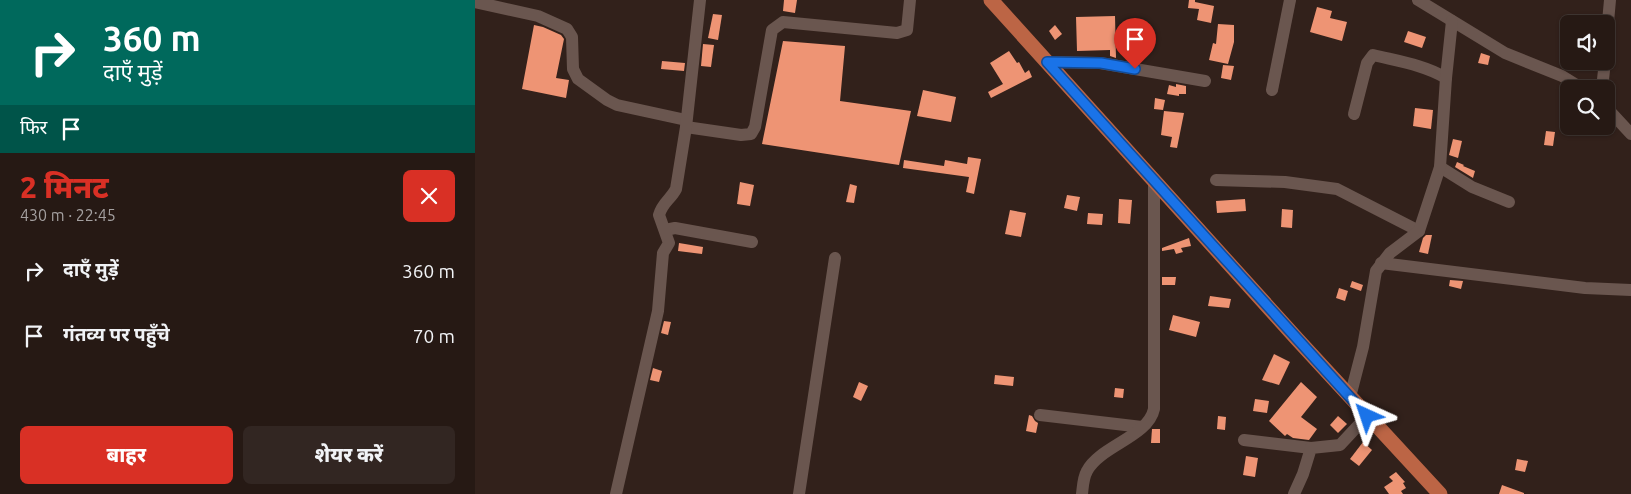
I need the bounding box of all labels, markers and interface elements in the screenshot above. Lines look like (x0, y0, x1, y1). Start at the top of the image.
map controls (1560, 15, 1615, 135)
button: sound (1560, 15, 1615, 70)
text: 360 m (103, 18, 201, 58)
pin (1114, 18, 1156, 69)
icon: right (20, 20, 85, 85)
icon: arrive (1121, 25, 1149, 53)
text: दाएँ मुड़ें (103, 59, 163, 84)
button: search (1560, 80, 1615, 135)
icon: arrive (57, 115, 85, 143)
text: फिर (20, 116, 47, 138)
text: 2 मिनट (20, 170, 109, 204)
button: close (403, 170, 455, 222)
text: 430 m · 22:45 (20, 206, 116, 224)
icon: right (20, 257, 48, 285)
text: दाएँ मुड़ें (63, 258, 119, 280)
text: 360 m (402, 260, 455, 282)
icon: arrive (20, 322, 48, 350)
text: गंतव्य पर पहुँचे (63, 323, 170, 345)
text: 70 m (413, 325, 455, 347)
position arrow (1340, 389, 1392, 441)
button: बाहर (20, 426, 233, 484)
button: शेयर करें (243, 426, 455, 484)

